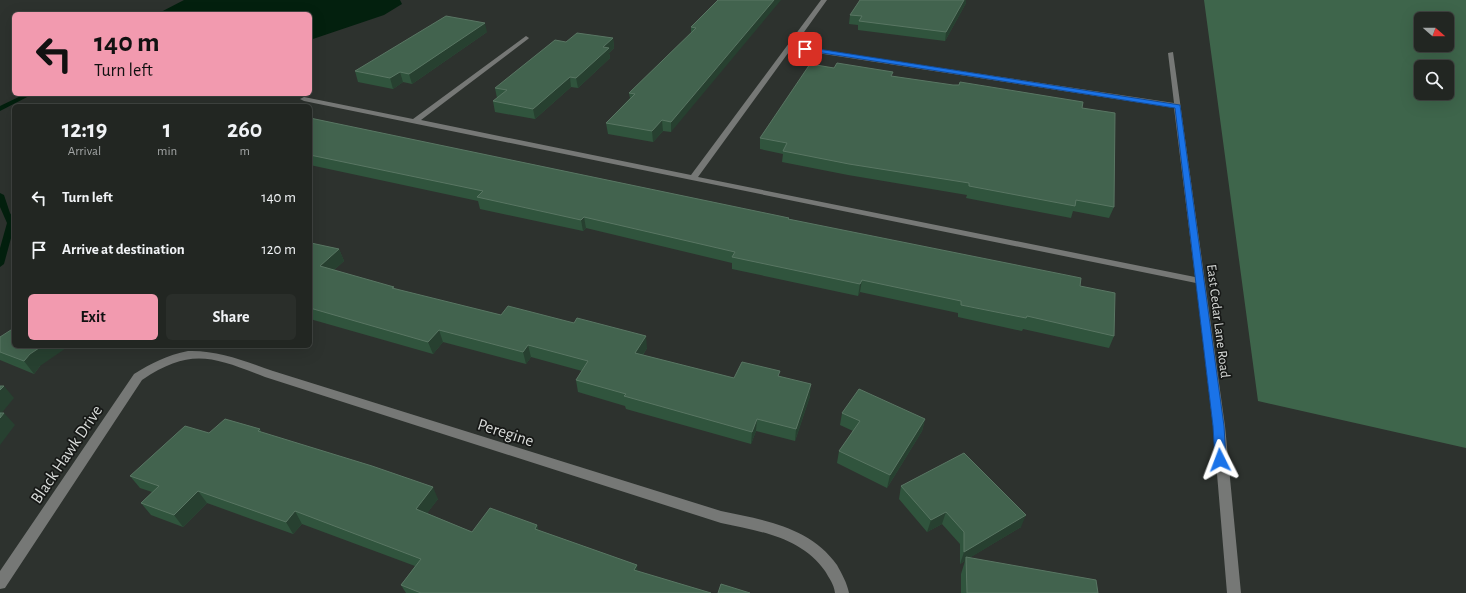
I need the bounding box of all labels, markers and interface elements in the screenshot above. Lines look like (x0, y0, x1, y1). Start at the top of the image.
north arrow (1414, 12, 1454, 52)
map controls (1414, 12, 1454, 100)
icon: left (28, 28, 80, 80)
text: 140 m (94, 29, 160, 57)
pin (788, 32, 822, 66)
icon: arrive (794, 38, 816, 60)
button: search (1414, 60, 1454, 100)
text: Turn left (94, 62, 153, 80)
text: 12:19 (62, 118, 107, 142)
text: 1 (163, 118, 171, 142)
text: 260 (227, 118, 262, 142)
text: Arrival (68, 145, 101, 158)
text: min (157, 145, 177, 158)
text: m (239, 145, 250, 158)
icon: left (28, 187, 50, 209)
text: Turn left (62, 190, 113, 205)
text: 140 m (261, 190, 296, 205)
icon: arrive (28, 239, 50, 261)
text: Arrive at destination (62, 242, 185, 257)
text: 120 m (262, 242, 296, 257)
street label: East Cedar Lane Road (1204, 263, 1232, 379)
button: Exit (28, 294, 158, 340)
button: Share (166, 294, 296, 340)
street label: Black Hawk Drive (27, 402, 106, 507)
street label: Peregine (476, 415, 536, 450)
position arrow (1199, 439, 1241, 481)

